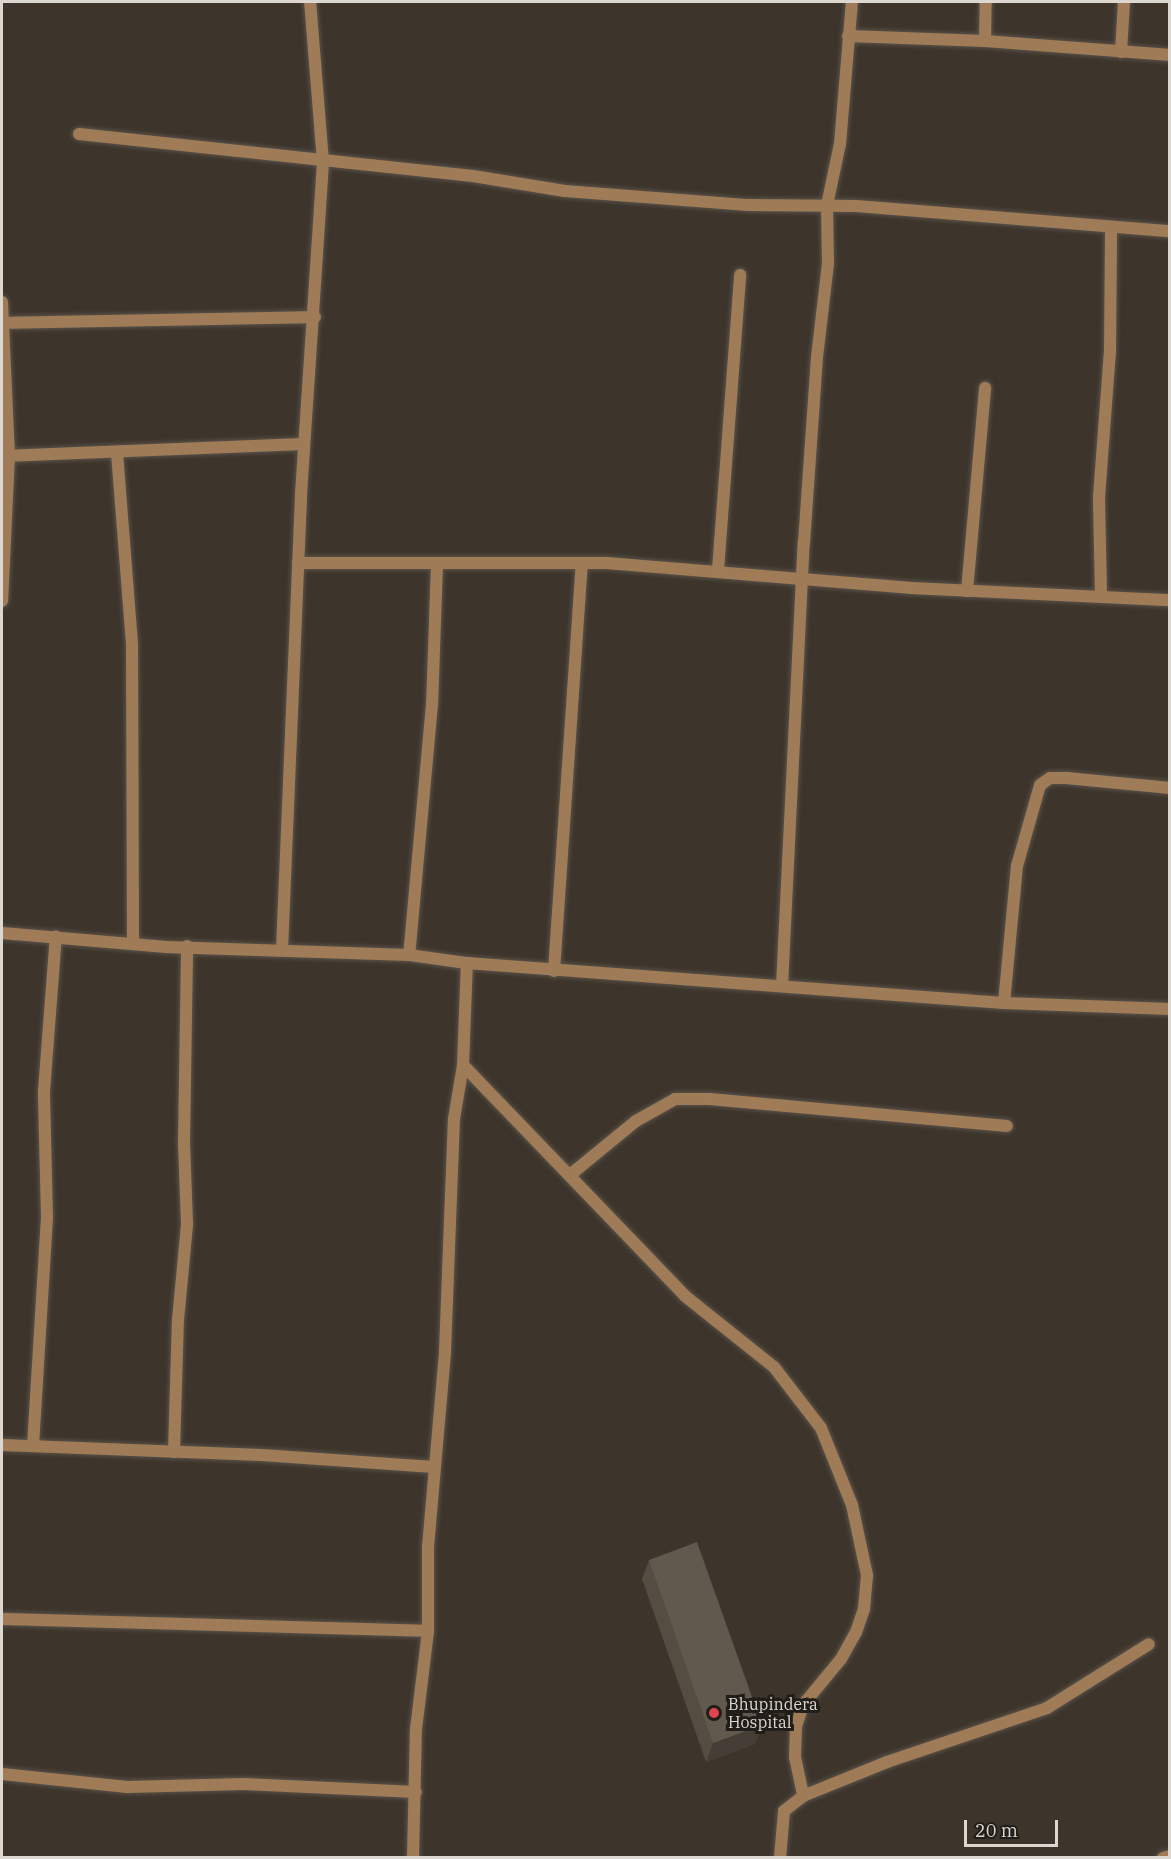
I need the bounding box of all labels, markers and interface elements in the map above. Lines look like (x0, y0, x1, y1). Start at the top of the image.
place label: Bhupindera Hospital (728, 1694, 818, 1732)
marker: Bhupindera Hospital (705, 1704, 723, 1722)
scale bar (967, 1808, 1062, 1846)
text: 20 m (975, 1819, 1018, 1842)

